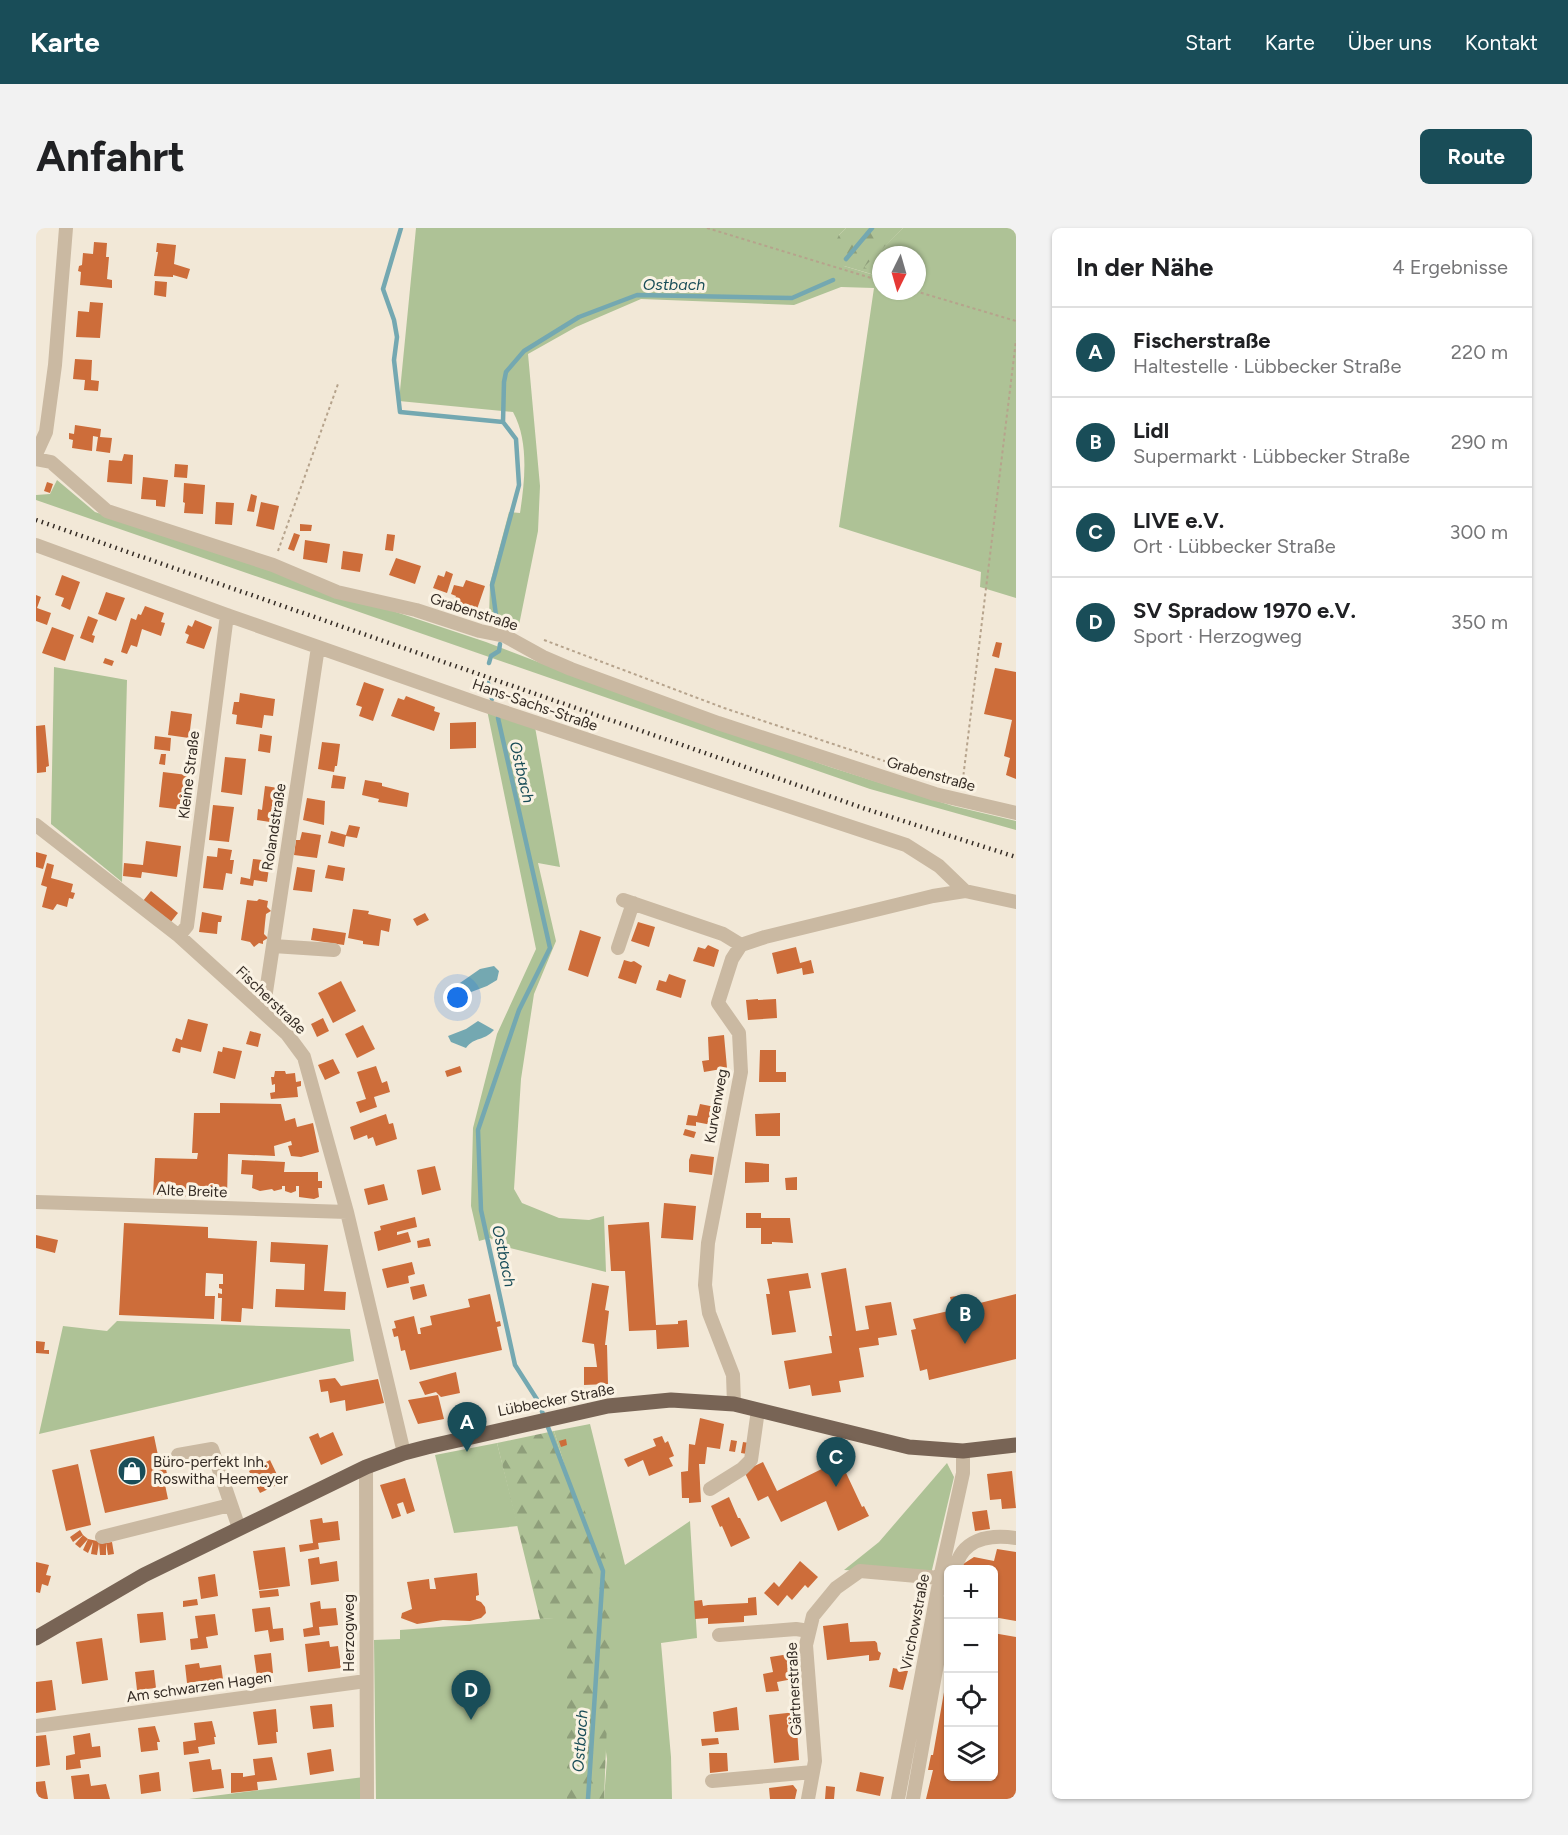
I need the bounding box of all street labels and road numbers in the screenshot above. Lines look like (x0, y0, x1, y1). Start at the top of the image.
street label: Grabenstraße (428, 589, 520, 635)
street label: Hans-Sachs-Straße (470, 675, 600, 735)
street label: Kleine Straße (175, 730, 203, 820)
street label: Grabenstraße (885, 753, 977, 795)
street label: Rolandstraße (258, 782, 290, 872)
street label: Fischerstraße (232, 962, 310, 1038)
street label: Kurvenweg (701, 1067, 731, 1145)
street label: Alte Breite (156, 1181, 228, 1201)
street label: Lübbecker Straße (496, 1380, 616, 1420)
street label: Virchowstraße (897, 1572, 933, 1672)
street label: Herzogweg (340, 1594, 358, 1672)
street label: Gärtnerstraße (783, 1642, 805, 1736)
street label: Am schwarzen Hagen (125, 1668, 273, 1706)

